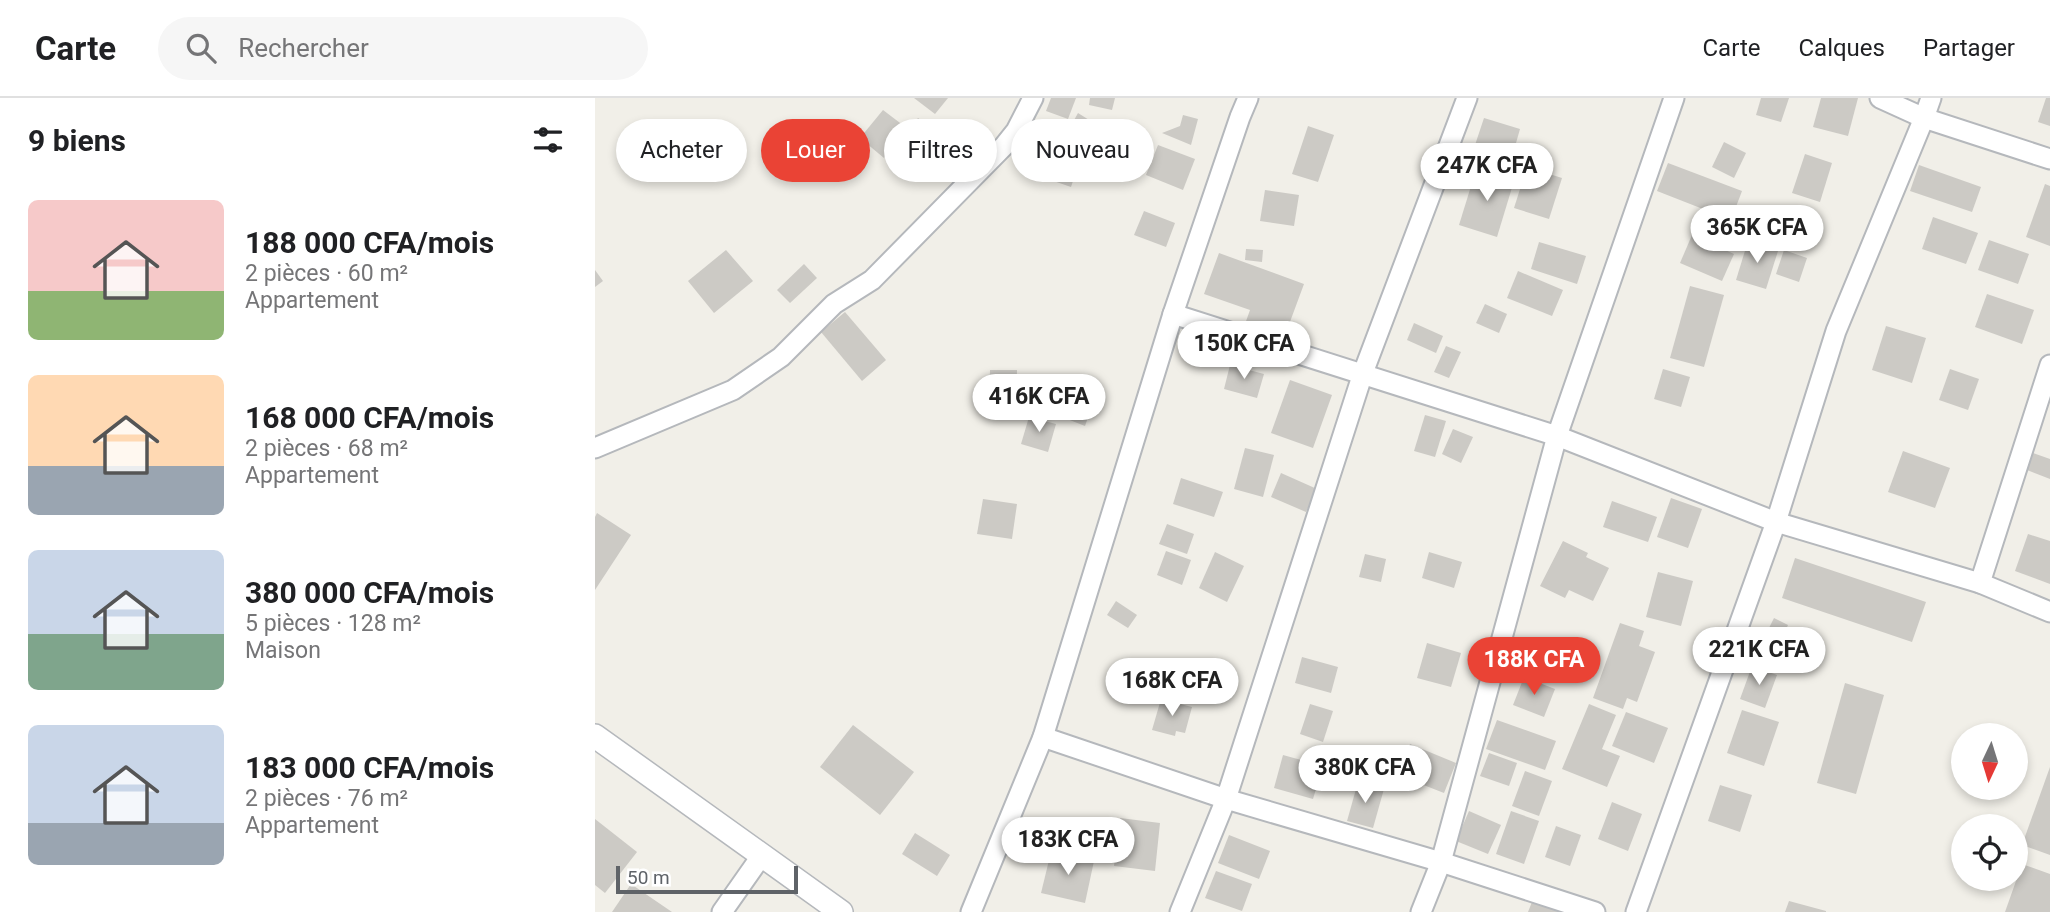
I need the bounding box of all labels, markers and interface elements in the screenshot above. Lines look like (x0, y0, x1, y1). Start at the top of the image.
search box (158, 17, 648, 80)
text: Carte (35, 29, 116, 68)
icon: search (182, 29, 220, 67)
text: Rechercher (238, 33, 369, 63)
text: Carte (1702, 34, 1760, 62)
text: Calques (1798, 34, 1885, 62)
text: Partager (1923, 34, 2015, 62)
chip: Acheter (616, 119, 747, 182)
chip: Louer (761, 119, 870, 182)
chip: Filtres (884, 119, 997, 182)
chip: Nouveau (1011, 119, 1154, 182)
icon: filters (529, 121, 567, 159)
text: 9 biens (28, 123, 126, 158)
pin: 247K CFA (1415, 144, 1559, 203)
text: 247K CFA (1437, 152, 1537, 179)
pin: 365K CFA (1685, 206, 1829, 265)
text: 365K CFA (1707, 214, 1807, 241)
text: 188 000 CFA/mois (245, 225, 494, 260)
icon: home (84, 228, 168, 312)
text: 2 pièces · 60 m² (245, 260, 408, 287)
text: Appartement (245, 287, 379, 314)
pin: 150K CFA (1172, 322, 1316, 381)
text: 150K CFA (1194, 330, 1294, 357)
pin: 416K CFA (967, 374, 1111, 434)
text: 416K CFA (989, 383, 1089, 410)
text: 168 000 CFA/mois (245, 400, 494, 435)
icon: home (84, 403, 168, 487)
text: 2 pièces · 68 m² (245, 435, 408, 462)
text: Appartement (245, 462, 379, 489)
text: 380 000 CFA/mois (245, 575, 494, 610)
icon: home (84, 578, 168, 662)
text: 5 pièces · 128 m² (245, 610, 421, 637)
pin: 221K CFA (1687, 628, 1831, 687)
text: 221K CFA (1709, 636, 1809, 663)
text: Maison (245, 637, 321, 664)
pin: 188K CFA (1462, 638, 1606, 697)
text: 188K CFA (1484, 646, 1584, 673)
pin: 168K CFA (1100, 658, 1244, 718)
text: 168K CFA (1122, 667, 1222, 694)
north arrow (1951, 723, 2028, 800)
map controls (1951, 723, 2028, 891)
pin: 380K CFA (1293, 746, 1437, 805)
text: 183 000 CFA/mois (245, 750, 494, 785)
icon: home (84, 753, 168, 837)
text: 380K CFA (1315, 754, 1415, 781)
text: 2 pièces · 76 m² (245, 785, 408, 812)
text: Appartement (245, 812, 379, 839)
button: locate (1951, 814, 2028, 891)
pin: 183K CFA (996, 818, 1140, 877)
text: 183K CFA (1018, 826, 1118, 853)
scale bar (616, 863, 798, 895)
text: 50 m (627, 866, 670, 889)

